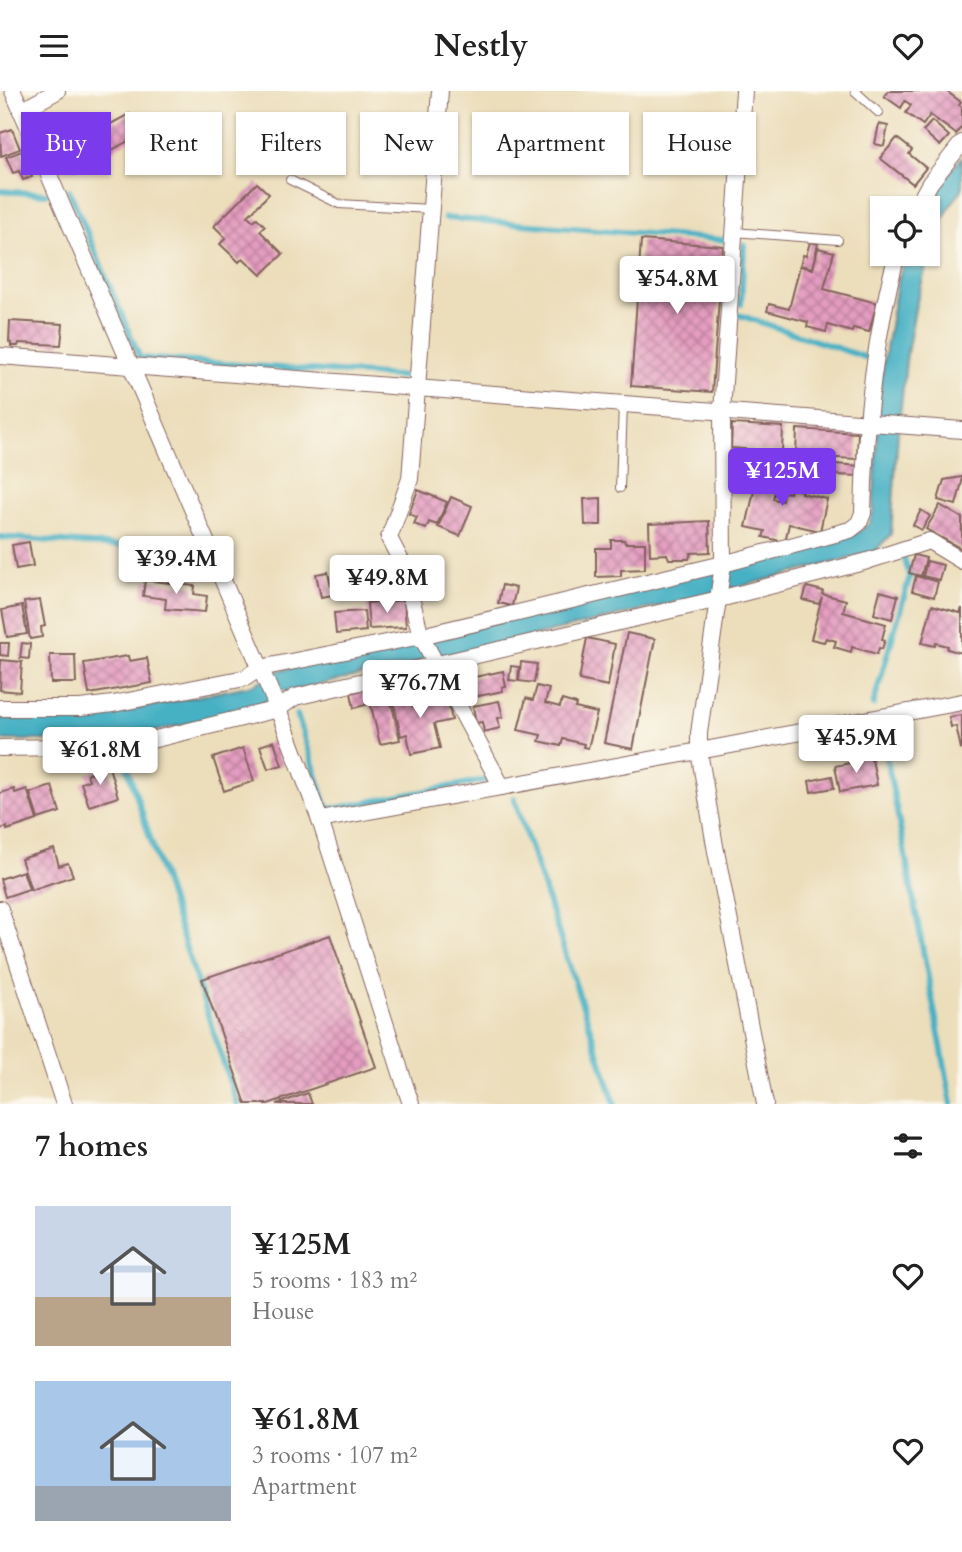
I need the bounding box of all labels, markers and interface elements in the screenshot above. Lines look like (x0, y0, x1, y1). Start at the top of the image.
text: Nestly (434, 24, 528, 68)
icon: menu (35, 27, 73, 65)
icon: heart (889, 27, 927, 65)
chip: Buy (21, 112, 111, 175)
chip: Rent (125, 112, 222, 175)
chip: Filters (236, 112, 346, 175)
chip: New (360, 112, 458, 175)
chip: Apartment (472, 112, 629, 175)
chip: House (643, 112, 756, 175)
map controls (870, 196, 940, 266)
button: locate (870, 196, 940, 266)
pin: ¥54.8M (620, 257, 734, 316)
text: ¥54.8M (636, 263, 718, 294)
pin: ¥125M (733, 449, 831, 508)
text: ¥125M (744, 455, 820, 486)
pin: ¥39.4M (119, 537, 233, 596)
text: ¥39.4M (135, 543, 217, 574)
pin: ¥49.8M (330, 555, 444, 615)
text: ¥49.8M (346, 562, 428, 593)
pin: ¥76.7M (363, 661, 477, 720)
text: ¥76.7M (379, 667, 461, 698)
pin: ¥45.9M (799, 715, 913, 775)
text: ¥45.9M (815, 722, 897, 753)
pin: ¥61.8M (43, 727, 157, 787)
text: ¥61.8M (59, 734, 141, 765)
text: 7 homes (35, 1126, 148, 1167)
icon: filters (889, 1127, 927, 1165)
text: ¥125M (252, 1224, 351, 1265)
icon: home (91, 1234, 175, 1318)
icon: heart (889, 1257, 927, 1295)
text: 5 rooms · 183 m² (252, 1265, 417, 1296)
text: House (252, 1296, 314, 1327)
text: ¥61.8M (252, 1399, 360, 1440)
icon: home (91, 1409, 175, 1493)
icon: heart (889, 1432, 927, 1470)
text: 3 rooms · 107 m² (252, 1440, 417, 1471)
text: Apartment (252, 1471, 356, 1502)

